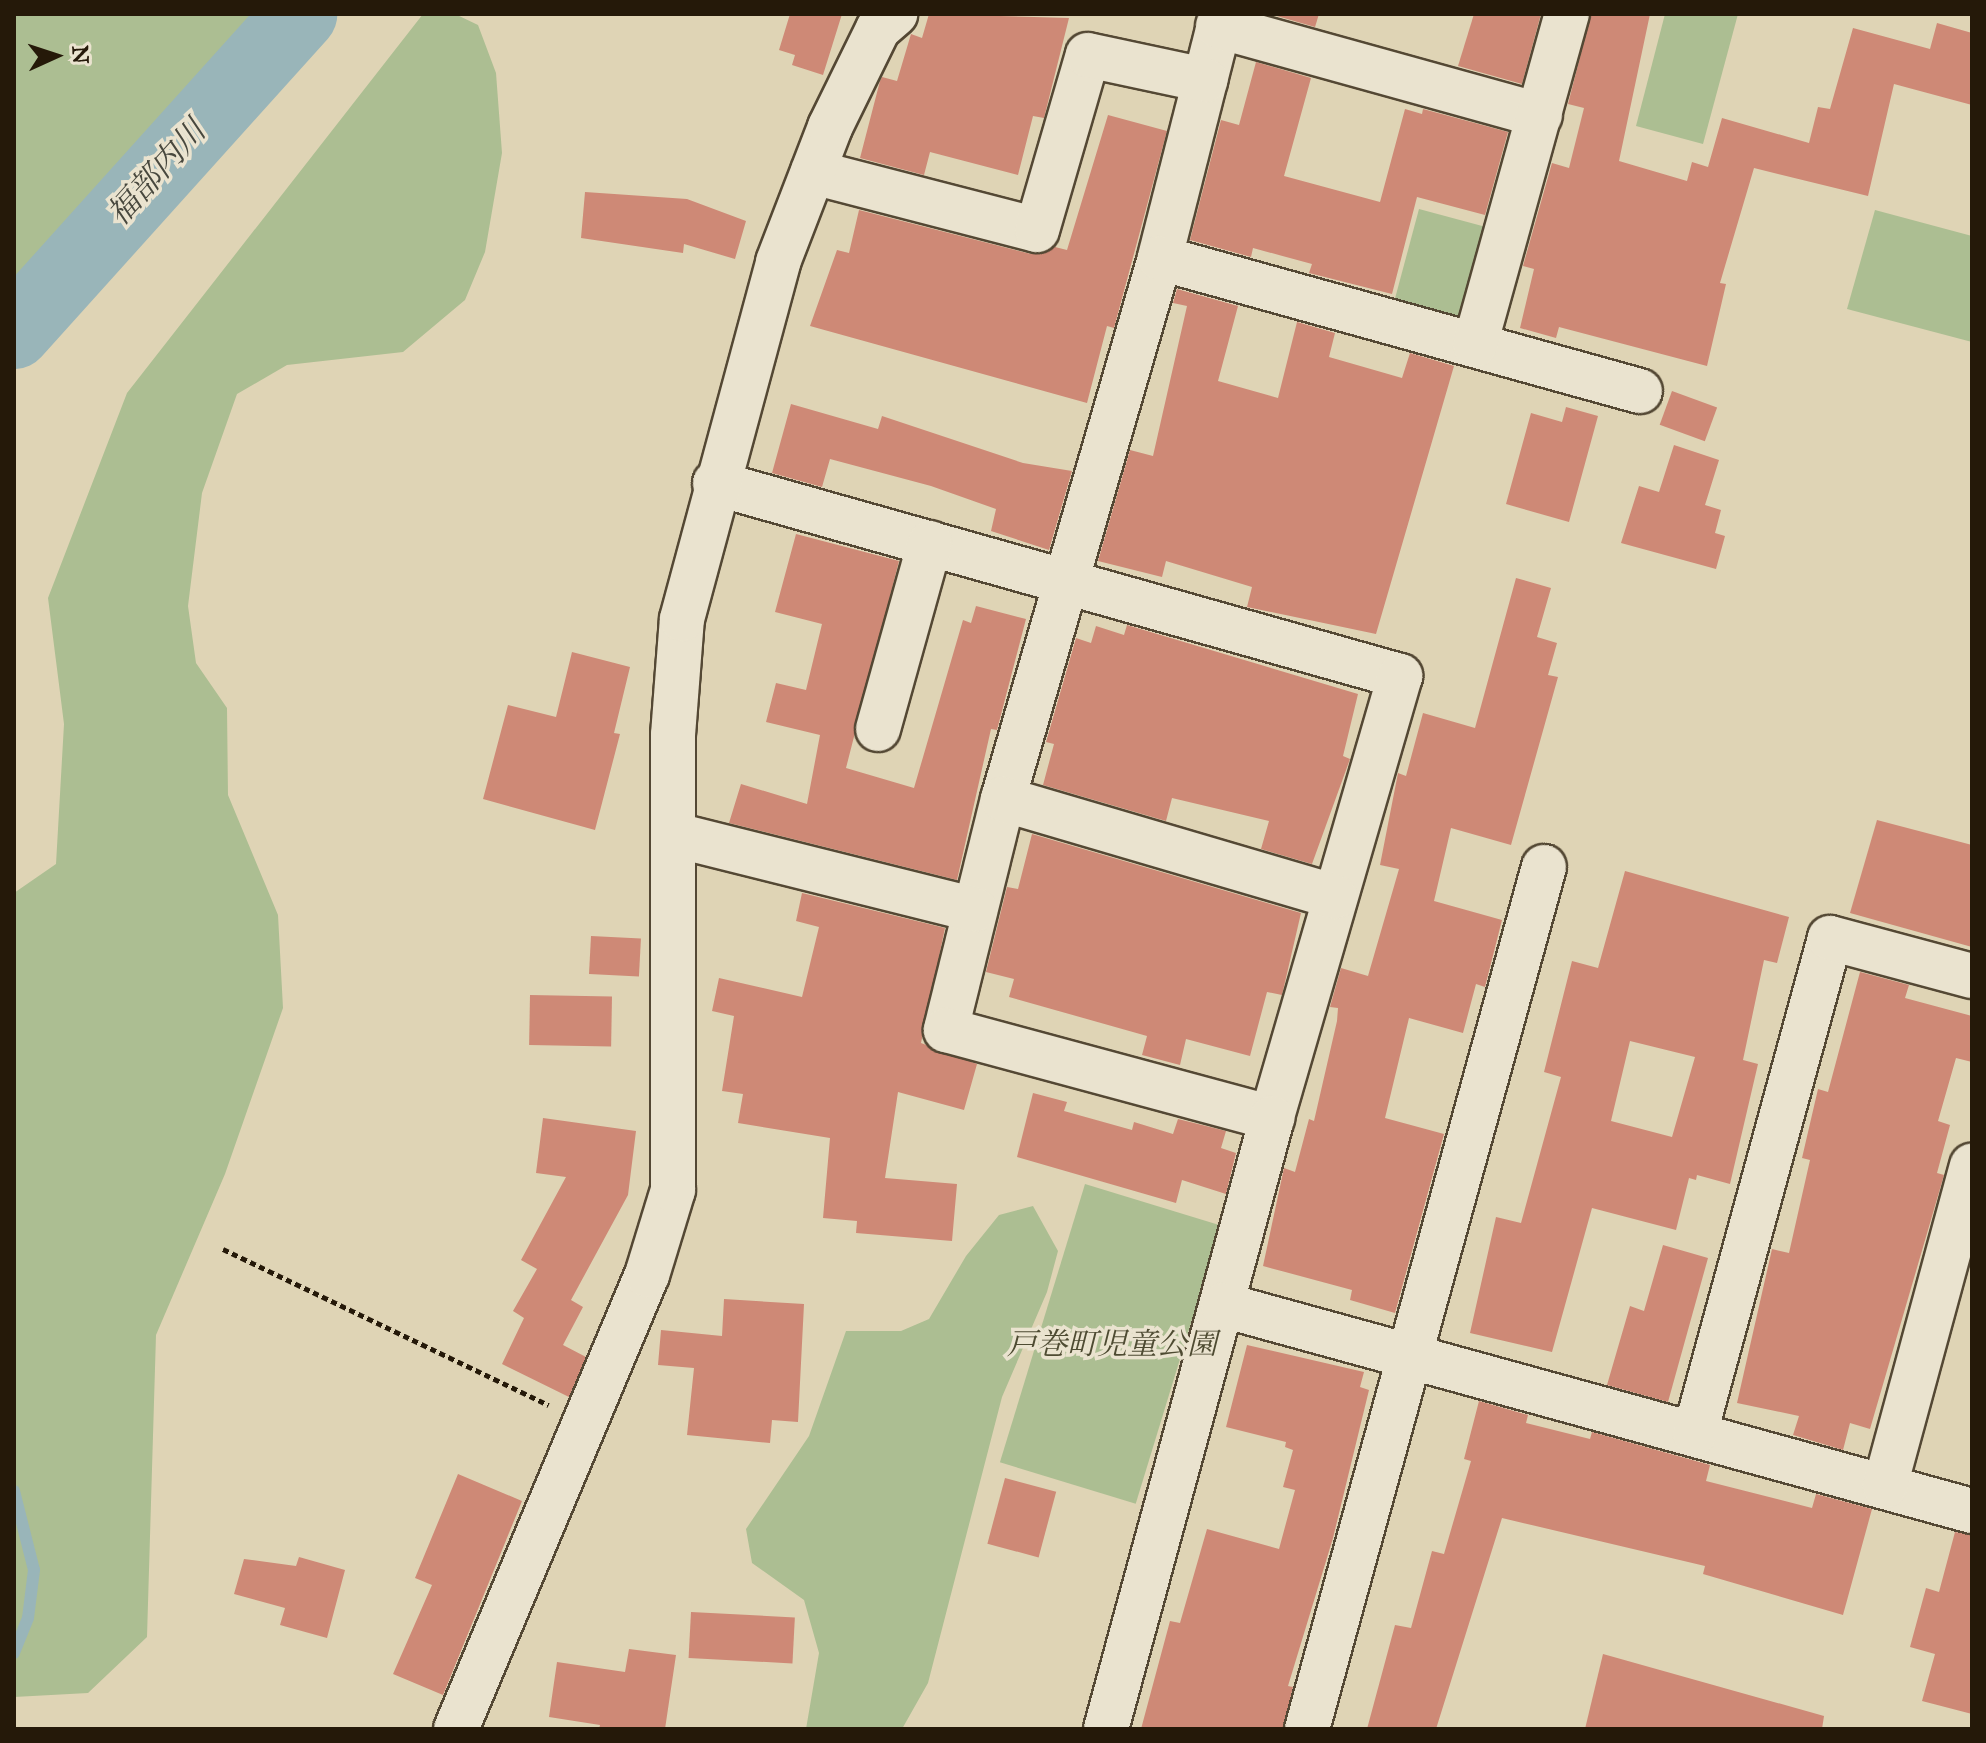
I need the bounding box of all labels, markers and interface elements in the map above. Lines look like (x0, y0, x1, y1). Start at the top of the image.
north arrow (16, 16, 96, 96)
text: N (66, 45, 94, 65)
water label: 福部内川 (100, 113, 214, 233)
park label: 戸巻町児童公園 (1007, 1326, 1217, 1362)

